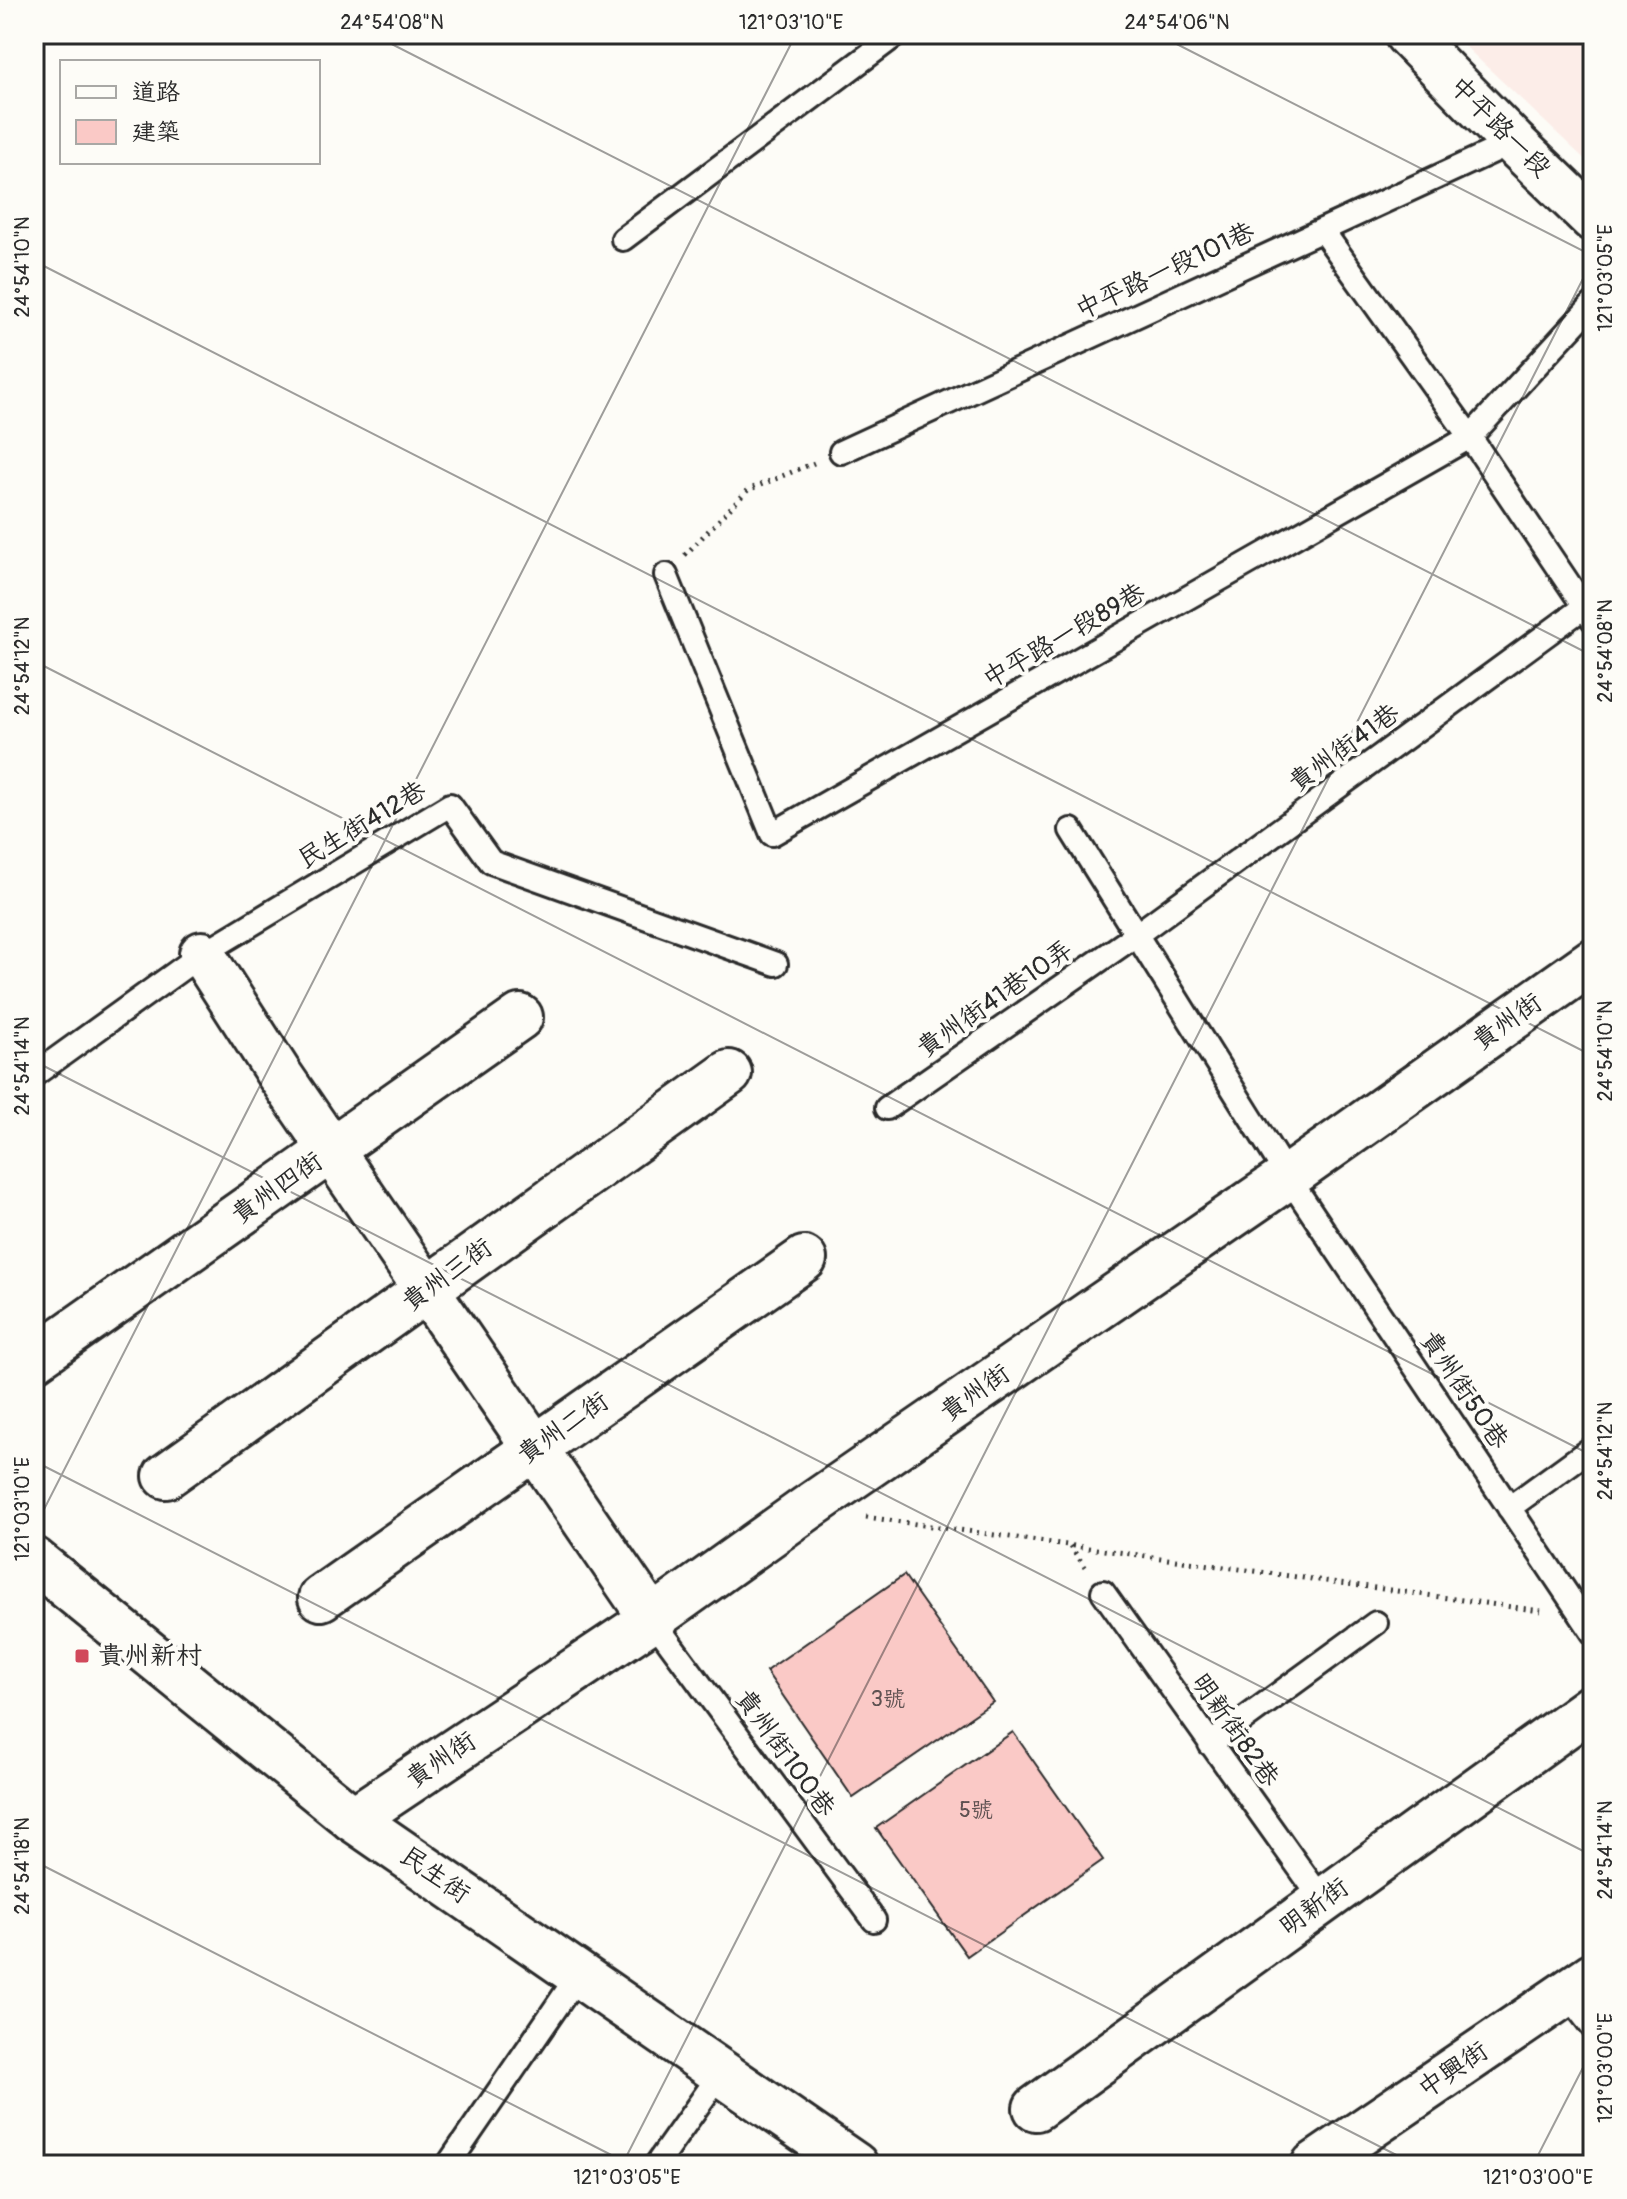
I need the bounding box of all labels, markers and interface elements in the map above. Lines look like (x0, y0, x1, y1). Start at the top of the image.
text: 24°54'08"N (340, 10, 444, 35)
text: 121°03'10"E (739, 10, 843, 35)
text: 24°54'06"N (1125, 10, 1229, 35)
legend (60, 60, 320, 164)
street label: 中平路一段 (1443, 70, 1557, 184)
text: 道路 (132, 78, 180, 107)
text: 建築 (132, 118, 180, 147)
street label: 中平路一段101巷 (1070, 215, 1260, 327)
text: 24°54'10"N (10, 216, 35, 318)
text: 121°03'05"E (1593, 224, 1618, 332)
street label: 中平路一段89巷 (977, 577, 1151, 695)
text: 24°54'08"N (1593, 599, 1618, 703)
text: 24°54'12"N (10, 617, 35, 715)
street label: 貴州街41巷 (1282, 697, 1406, 799)
street label: 民生街412巷 (292, 774, 432, 876)
street label: 貴州街41巷10弄 (911, 933, 1079, 1065)
street label: 貴州街 (1466, 987, 1548, 1057)
text: 24°54'10"N (1593, 1000, 1618, 1102)
text: 24°54'14"N (10, 1017, 35, 1116)
street label: 貴州四街 (225, 1145, 329, 1231)
street label: 貴州三街 (396, 1231, 498, 1319)
street label: 貴州街50巷 (1413, 1325, 1515, 1455)
street label: 貴州街 (934, 1358, 1016, 1428)
street label: 貴州二街 (511, 1385, 615, 1471)
text: 24°54'12"N (1593, 1402, 1618, 1500)
text: 121°03'10"E (10, 1457, 35, 1561)
place label: 貴州新村 (98, 1640, 202, 1672)
marker: 貴州新村 (73, 1647, 91, 1665)
street label: 明新街82巷 (1184, 1667, 1286, 1793)
street label: 貴州街100巷 (728, 1683, 842, 1823)
house number: 3號 (871, 1685, 905, 1713)
street label: 貴州街 (400, 1725, 482, 1795)
house number: 5號 (959, 1796, 993, 1824)
text: 24°54'14"N (1593, 1801, 1618, 1900)
text: 24°54'18"N (10, 1817, 35, 1915)
street label: 民生街 (394, 1840, 476, 1910)
street label: 明新街 (1273, 1871, 1355, 1943)
text: 121°03'00"E (1593, 2013, 1618, 2123)
street label: 中興街 (1412, 2035, 1494, 2105)
text: 121°03'05"E (573, 2165, 681, 2190)
text: 121°03'00"E (1483, 2165, 1593, 2190)

